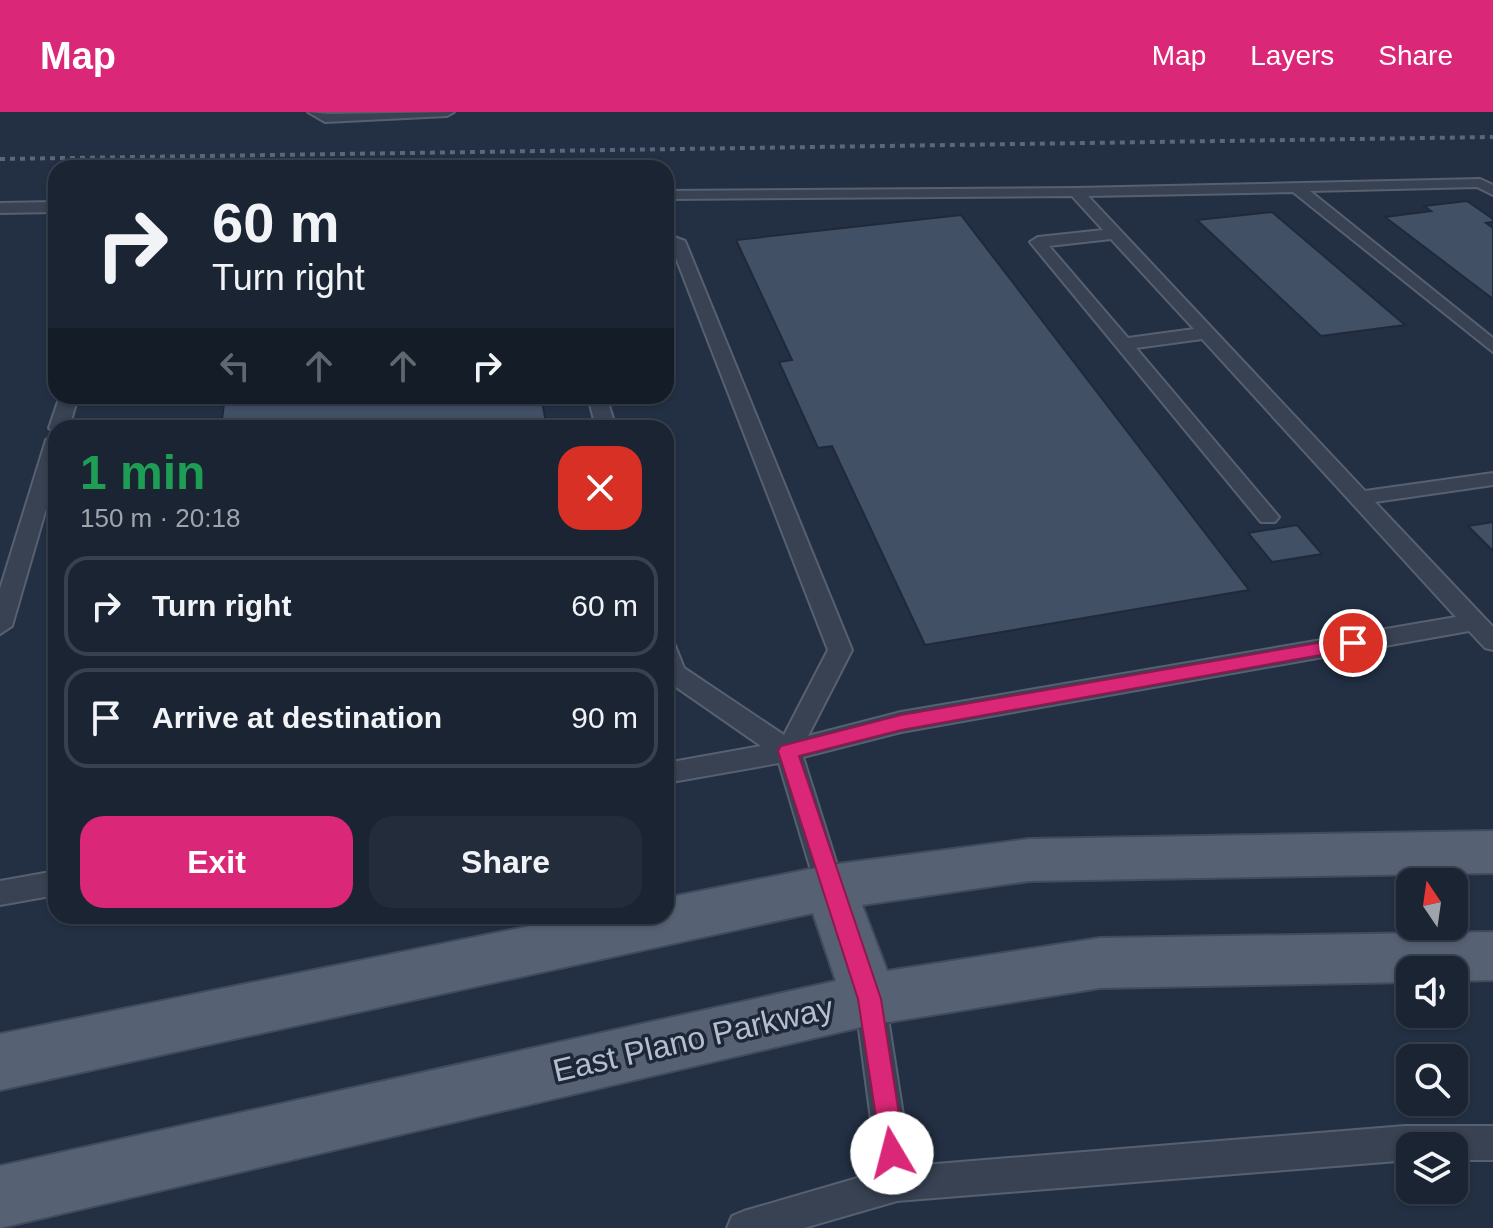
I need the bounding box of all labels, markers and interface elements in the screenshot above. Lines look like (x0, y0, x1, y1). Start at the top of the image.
text: Map (40, 35, 116, 77)
text: Map (1152, 40, 1206, 71)
text: Layers (1250, 40, 1334, 71)
text: Share (1378, 40, 1453, 71)
text: 60 m (212, 191, 340, 254)
icon: right (80, 192, 184, 296)
text: Turn right (212, 257, 365, 298)
icon: left (213, 344, 257, 388)
icon: ahead (297, 344, 341, 388)
icon: ahead (381, 344, 425, 388)
icon: right (465, 344, 509, 388)
text: 1 min (80, 446, 205, 499)
button: close (558, 446, 642, 530)
text: 150 m · 20:18 (80, 503, 240, 533)
icon: right (84, 584, 128, 628)
text: Turn right (152, 589, 291, 622)
text: 60 m (571, 589, 638, 622)
pin (1319, 609, 1387, 677)
icon: arrive (1331, 621, 1375, 665)
icon: arrive (84, 696, 128, 740)
text: Arrive at destination (152, 701, 442, 734)
text: 90 m (571, 701, 638, 734)
button: Exit (80, 816, 353, 908)
button: Share (369, 816, 642, 908)
north arrow (1396, 868, 1468, 940)
map controls (1396, 868, 1468, 1204)
button: sound (1396, 956, 1468, 1028)
street label: East Plano Parkway (549, 989, 837, 1089)
button: search (1396, 1044, 1468, 1116)
position arrow (850, 1111, 934, 1195)
button: layers (1396, 1132, 1468, 1204)

